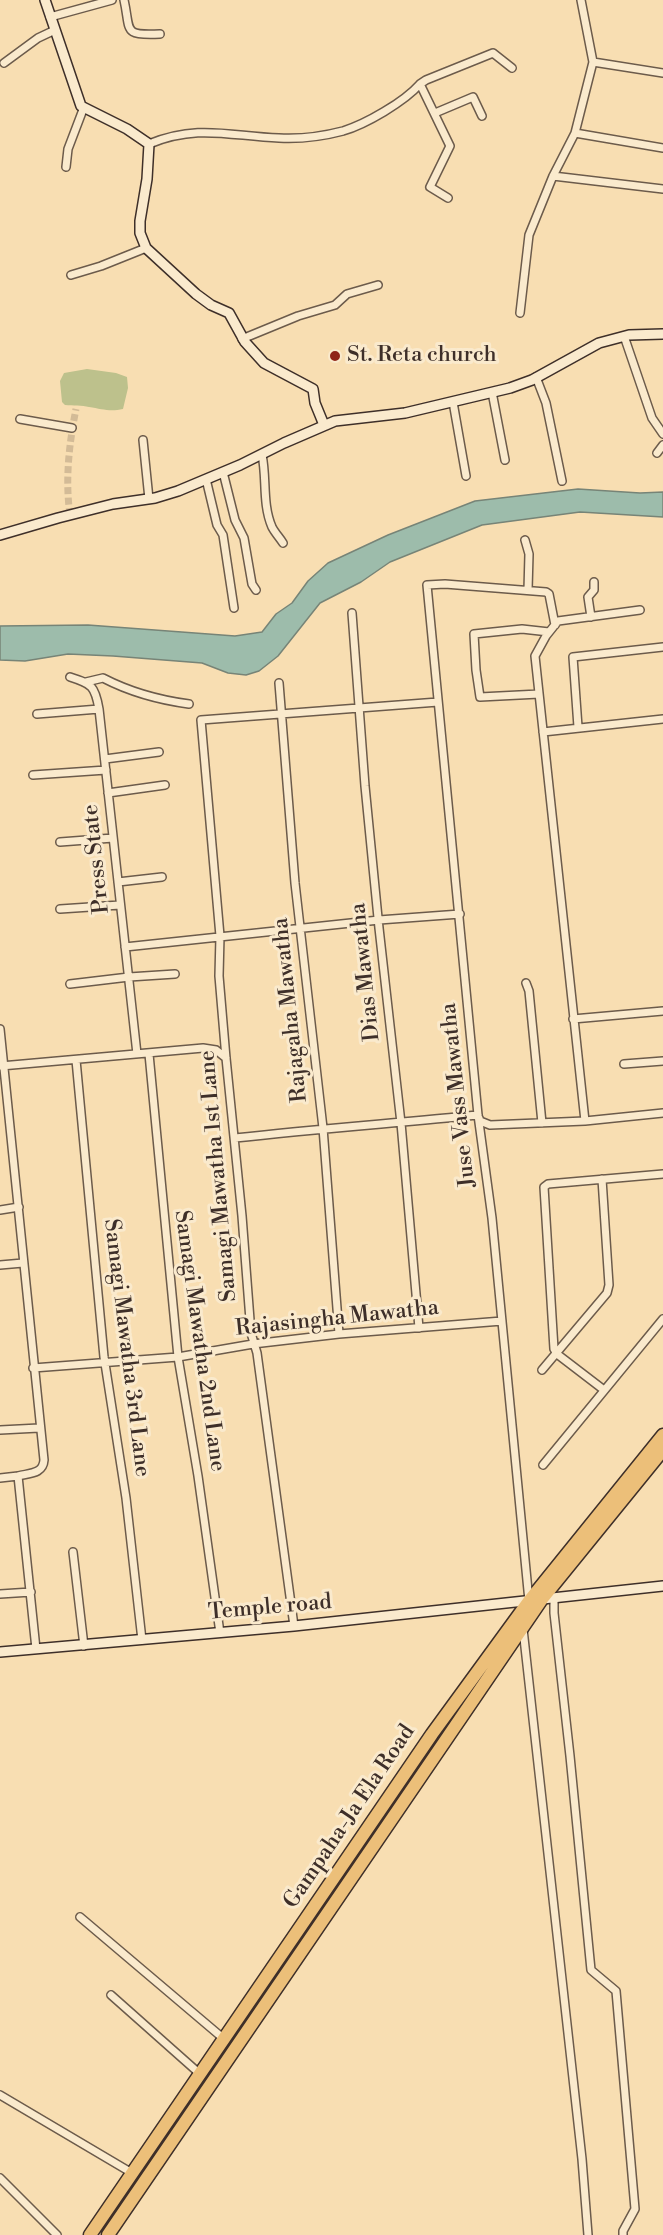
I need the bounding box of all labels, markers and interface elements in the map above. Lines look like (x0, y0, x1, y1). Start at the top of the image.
place label: St. Reta church (347, 343, 497, 369)
marker: St. Reta church (328, 349, 342, 363)
street label: Press State (78, 803, 116, 915)
street label: Dias Mawatha (346, 902, 386, 1042)
street label: Rajagaha Mawatha (268, 916, 314, 1104)
street label: Juse Vass Mawatha (436, 1002, 482, 1188)
street label: Samagi Mawatha 1st Lane (195, 1049, 243, 1303)
street label: Samagi Mawatha 2nd Lane (168, 1209, 230, 1473)
street label: Samagi Mawatha 3rd Lane (97, 1218, 155, 1478)
street label: Rajasingha Mawatha (234, 1295, 440, 1343)
street label: Temple road (207, 1589, 333, 1627)
street label: Gampaha-Ja Ela Road (279, 1720, 421, 1914)

